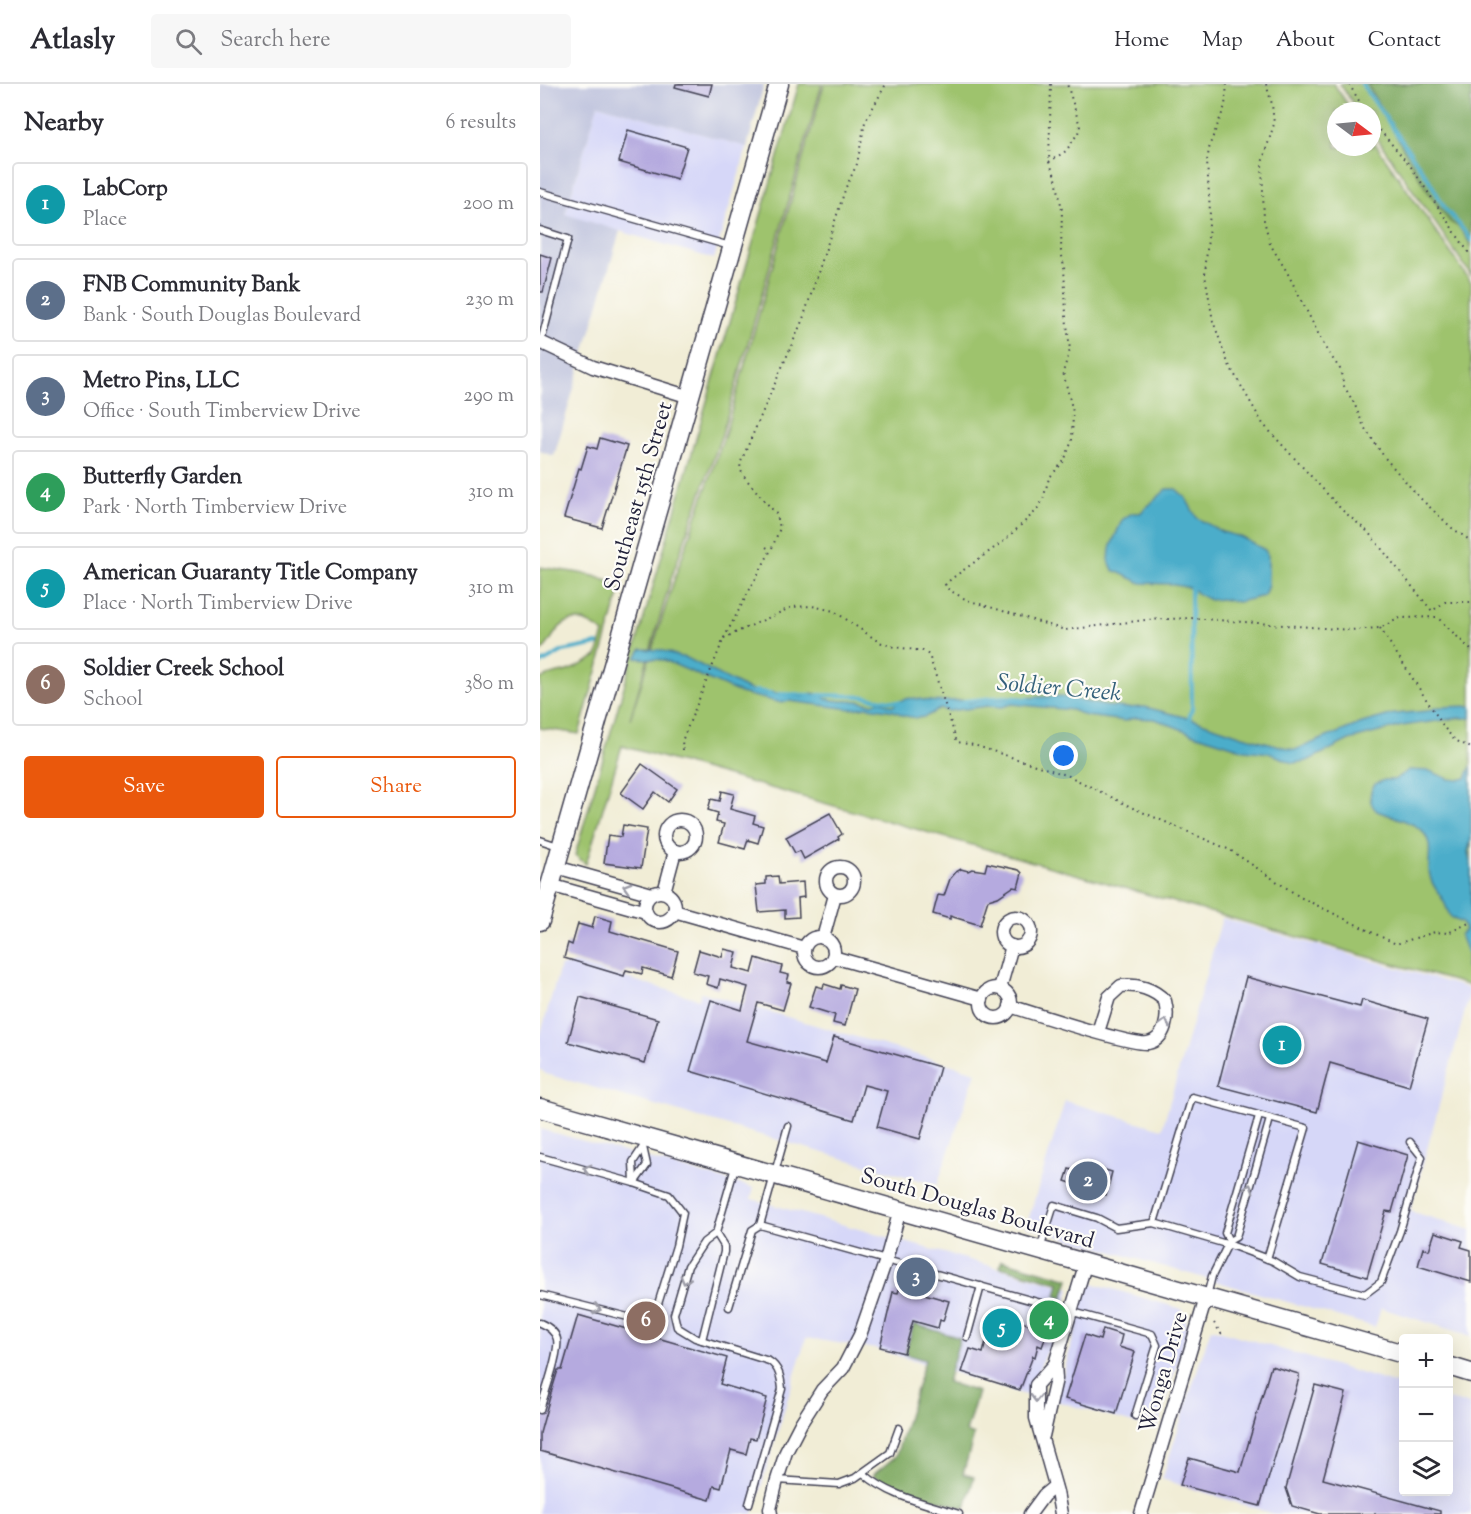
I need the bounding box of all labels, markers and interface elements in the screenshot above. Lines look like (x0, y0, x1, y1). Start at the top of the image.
search box (151, 14, 571, 68)
text: Atlasly (30, 21, 115, 61)
icon: search (172, 25, 205, 58)
text: Search here (220, 25, 331, 57)
text: Home (1114, 26, 1169, 56)
text: Map (1202, 26, 1243, 56)
text: About (1276, 26, 1335, 56)
text: Contact (1368, 26, 1441, 56)
north arrow (1327, 102, 1381, 156)
text: Nearby (24, 105, 104, 142)
text: 6 results (446, 109, 516, 138)
text: LabCorp (83, 174, 168, 206)
text: 1 (42, 190, 49, 219)
text: 200 m (463, 190, 514, 219)
text: Place (83, 206, 127, 235)
text: FNB Community Bank (83, 270, 301, 302)
text: 2 (41, 286, 50, 315)
text: 230 m (465, 286, 514, 315)
text: Bank · South Douglas Boulevard (83, 302, 361, 331)
text: Metro Pins, LLC (83, 366, 240, 398)
text: 3 (41, 382, 50, 411)
text: 290 m (464, 382, 514, 411)
text: Office · South Timberview Drive (83, 398, 361, 427)
street label: Southeast 15th Street (597, 398, 682, 596)
text: Butterfly Garden (83, 462, 242, 494)
text: 4 (40, 478, 51, 507)
text: 310 m (468, 478, 514, 507)
text: Park · North Timberview Drive (83, 494, 347, 523)
text: American Guaranty Title Company (83, 558, 418, 590)
text: 5 (42, 574, 49, 603)
text: 310 m (468, 574, 514, 603)
text: Place · North Timberview Drive (83, 590, 353, 619)
text: Soldier Creek School (83, 654, 284, 686)
water label: Soldier Creek (995, 667, 1123, 711)
text: 6 (41, 670, 50, 699)
text: 380 m (465, 670, 514, 699)
text: School (83, 686, 143, 715)
your location (1049, 741, 1078, 770)
button: Save (24, 756, 264, 818)
button: Share (276, 756, 516, 818)
one-way arrow (622, 882, 633, 894)
one-way arrow (1158, 1018, 1170, 1029)
pin: 1 (1262, 1022, 1302, 1068)
pin: 2 (1068, 1158, 1108, 1204)
street label: South Douglas Boulevard (857, 1161, 1098, 1259)
one-way arrow (582, 1164, 593, 1176)
one-way arrow (1242, 1183, 1255, 1193)
pin: 3 (896, 1254, 935, 1300)
one-way arrow (679, 1275, 692, 1285)
pin: 6 (626, 1298, 666, 1344)
pin: 4 (1030, 1298, 1068, 1342)
one-way arrow (591, 1302, 602, 1314)
pin: 5 (982, 1306, 1022, 1350)
street label: Wonga Drive (1132, 1308, 1198, 1438)
map controls (1399, 1334, 1453, 1496)
button: + (1399, 1334, 1453, 1388)
button: − (1399, 1388, 1453, 1442)
one-way arrow (1030, 1394, 1042, 1403)
button: layers (1399, 1442, 1453, 1496)

